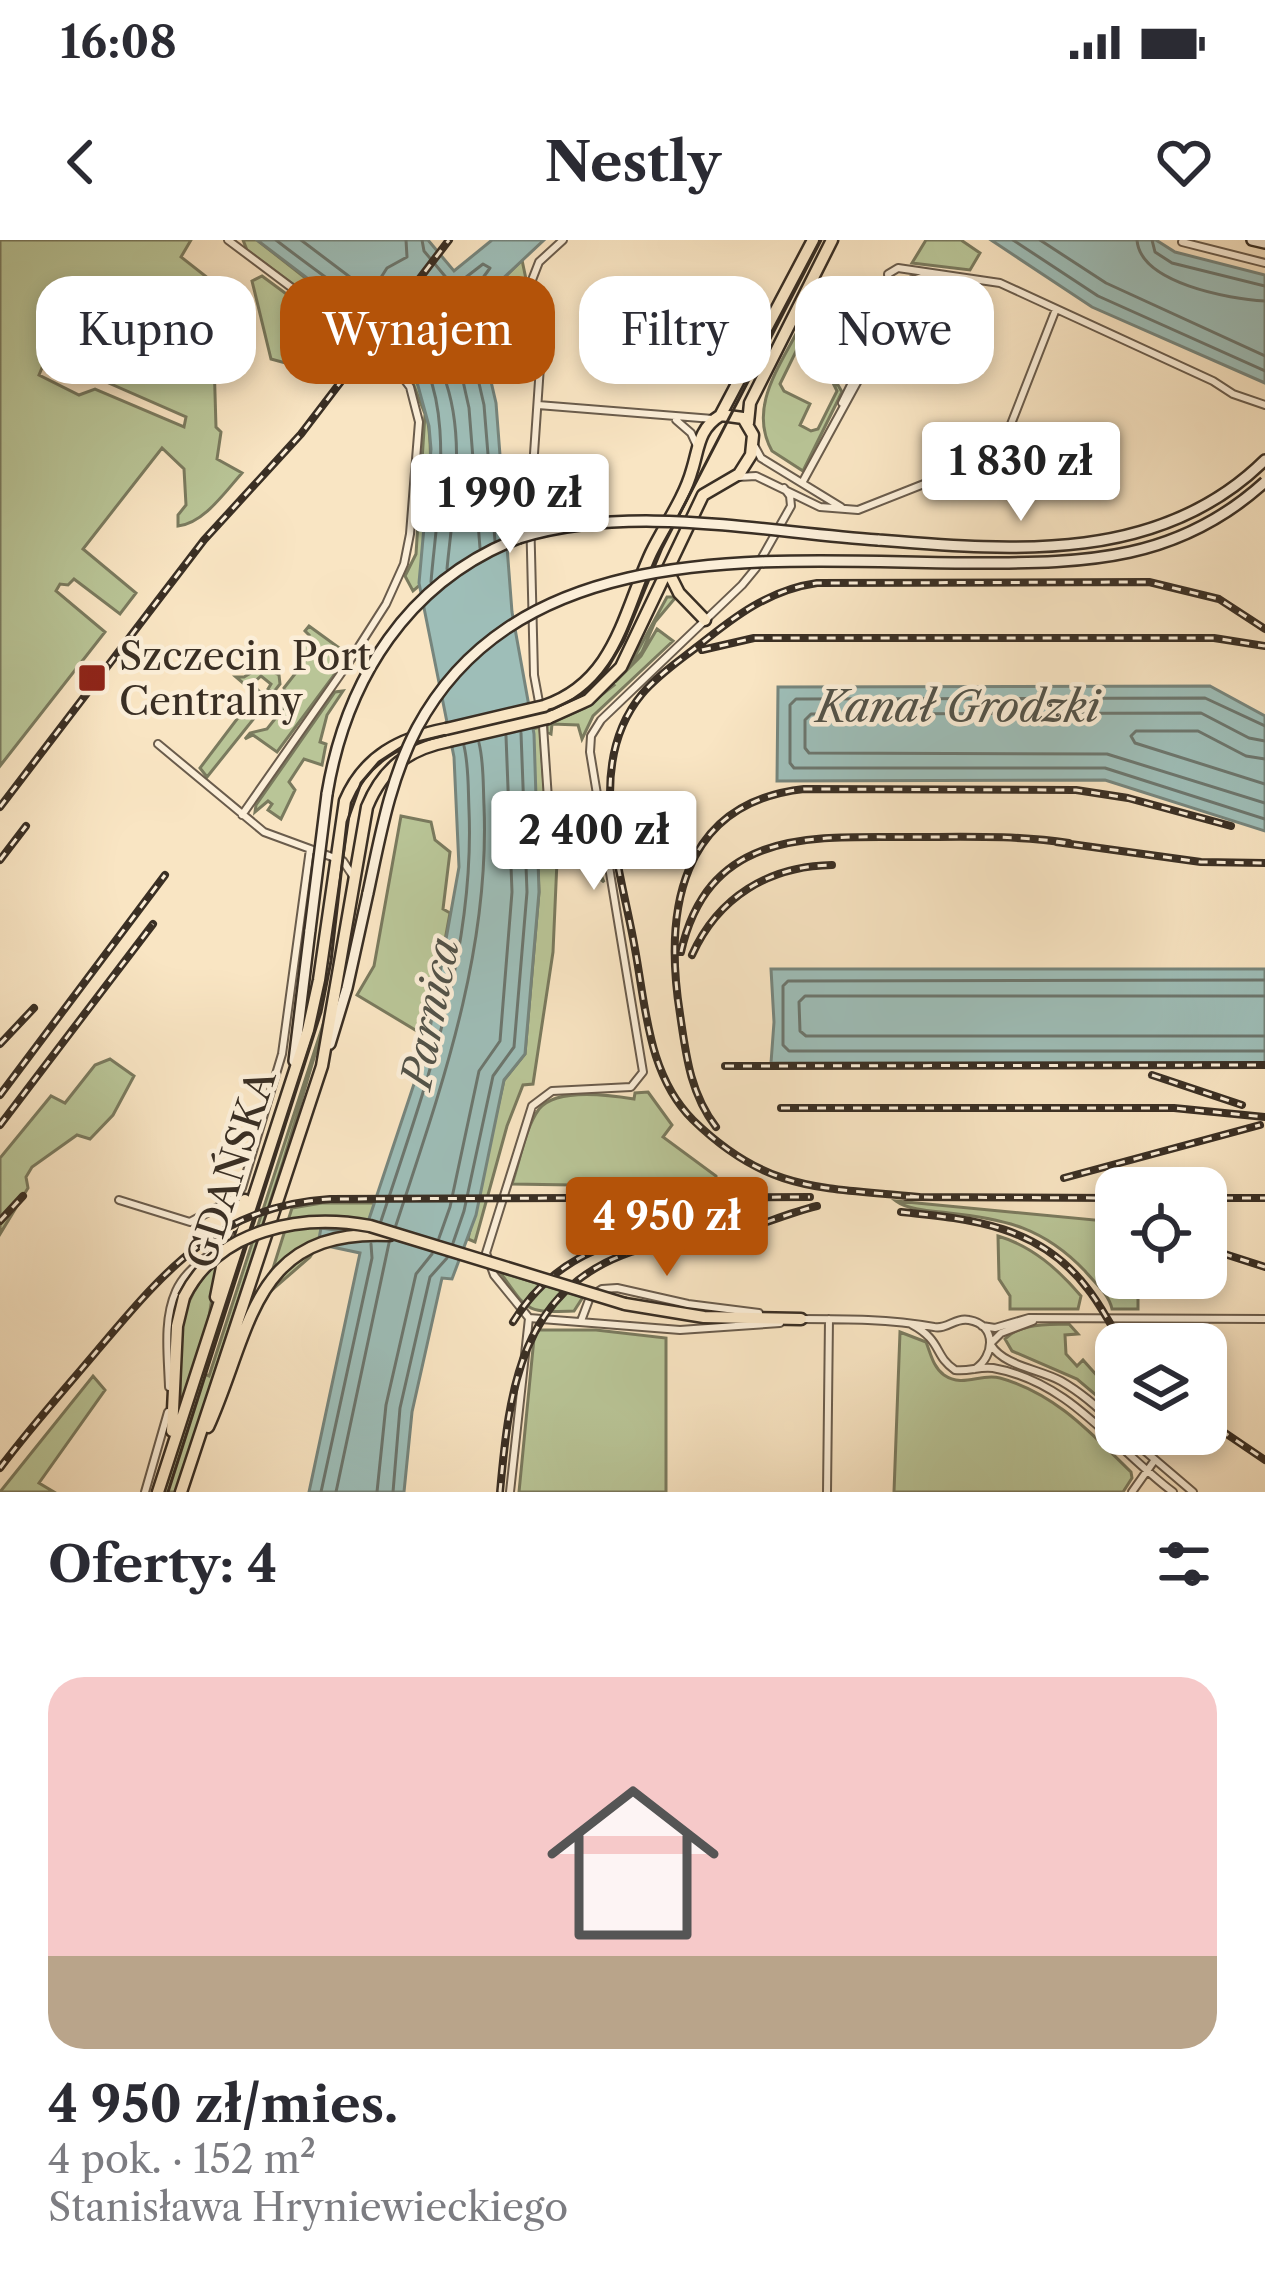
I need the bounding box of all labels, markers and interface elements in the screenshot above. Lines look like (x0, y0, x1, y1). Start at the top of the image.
text: 16:08 (60, 14, 177, 70)
icon: back (48, 129, 114, 195)
text: Nestly (544, 129, 721, 195)
icon: heart (1151, 129, 1217, 195)
chip: Kupno (36, 276, 256, 384)
chip: Wynajem (280, 276, 555, 384)
chip: Filtry (579, 276, 771, 384)
chip: Nowe (795, 276, 994, 384)
pin: 1 830 zł (897, 422, 1145, 524)
text: 1 830 zł (949, 437, 1093, 485)
pin: 1 990 zł (386, 454, 634, 556)
text: 1 990 zł (438, 469, 582, 517)
place label: Szczecin Port Centralny (119, 632, 371, 725)
marker: Szczecin Port Centralny (76, 662, 108, 694)
water label: Kanał Grodzki (813, 681, 1103, 733)
pin: 2 400 zł (470, 791, 718, 893)
text: 2 400 zł (518, 806, 670, 854)
water label: Parnica (389, 934, 470, 1095)
street label: GDAŃSKA (176, 1063, 286, 1274)
map controls (1095, 1167, 1227, 1455)
button: locate (1095, 1167, 1227, 1299)
pin: 4 950 zł (543, 1177, 791, 1279)
text: 4 950 zł (593, 1192, 741, 1240)
button: layers (1095, 1323, 1227, 1455)
icon: filters (1151, 1531, 1217, 1597)
text: Oferty: 4 (48, 1533, 277, 1595)
icon: home (525, 1755, 741, 1971)
text: 4 950 zł/mies. (48, 2073, 398, 2135)
text: 4 pok. · 152 m² (48, 2135, 316, 2183)
text: Stanisława Hryniewieckiego (48, 2183, 568, 2231)

